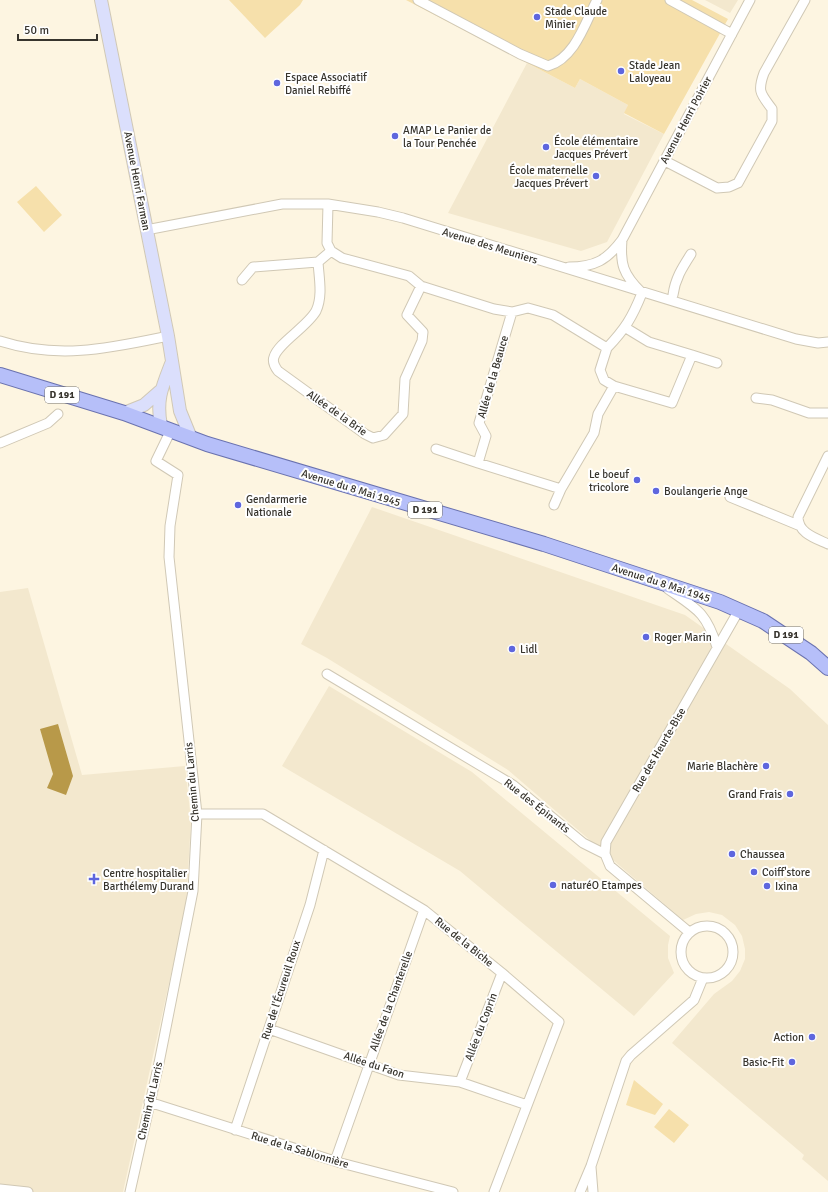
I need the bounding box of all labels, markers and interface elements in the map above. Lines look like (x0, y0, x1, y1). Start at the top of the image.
place label: Stade Claude Minier (545, 5, 607, 31)
marker: Stade Claude Minier (532, 12, 542, 22)
scale bar (18, 16, 97, 42)
text: 50 m (24, 23, 49, 38)
place label: Stade Jean Laloyeau (629, 59, 680, 85)
marker: Stade Jean Laloyeau (616, 66, 626, 76)
place label: Espace Associatif Daniel Rebiffé (285, 71, 368, 97)
street label: Avenue Henri Poirier (658, 74, 714, 166)
marker: Espace Associatif Daniel Rebiffé (272, 78, 282, 88)
place label: AMAP Le Panier de la Tour Penchée (403, 124, 491, 150)
street label: Avenue Henri Farman (121, 130, 153, 232)
marker: AMAP Le Panier de la Tour Penchée (390, 131, 400, 141)
place label: École élémentaire Jacques Prévert (554, 134, 638, 161)
marker: École élémentaire Jacques Prévert (541, 142, 551, 152)
place label: École maternelle Jacques Prévert (509, 163, 588, 190)
marker: École maternelle Jacques Prévert (591, 171, 601, 181)
street label: Avenue des Meuniers (441, 225, 539, 267)
street label: Allée de la Beauce (475, 334, 511, 420)
road number: D 191 (45, 387, 79, 403)
street label: Allée de la Brie (304, 387, 370, 439)
street label: Avenue du 8 Mai 1945 (300, 467, 402, 509)
place label: Le boeuf tricolore (589, 468, 630, 494)
marker: Le boeuf tricolore (632, 475, 642, 485)
place label: Boulangerie Ange (664, 485, 748, 498)
marker: Boulangerie Ange (651, 486, 661, 496)
place label: Gendarmerie Nationale (246, 493, 307, 519)
marker: Gendarmerie Nationale (233, 500, 243, 510)
road number: D 191 (408, 502, 442, 518)
street label: Avenue du 8 Mai 1945 (610, 561, 712, 605)
road number: D 191 (769, 627, 803, 643)
place label: Roger Marin (654, 631, 712, 644)
marker: Roger Marin (641, 632, 651, 642)
place label: Lidl (520, 643, 538, 656)
marker: Lidl (507, 644, 517, 654)
street label: Rue des Heurte-Bise (630, 706, 688, 794)
street label: Chemin du Larris (182, 741, 202, 822)
place label: Marie Blachère (687, 760, 758, 773)
marker: Marie Blachère (761, 761, 771, 771)
street label: Rue des Épinants (501, 775, 573, 836)
place label: Grand Frais (728, 788, 782, 801)
marker: Grand Frais (785, 789, 795, 799)
place label: Chaussea (740, 848, 785, 861)
marker: Chaussea (727, 849, 737, 859)
place label: Coiff'store (762, 866, 810, 879)
place label: Centre hospitalier Barthélemy Durand (103, 867, 194, 893)
marker: Coiff'store (749, 867, 759, 877)
marker: Centre hospitalier Barthélemy Durand (88, 873, 100, 885)
place label: naturéO Etampes (561, 879, 642, 892)
marker: naturéO Etampes (548, 880, 558, 890)
place label: Ixina (775, 880, 798, 893)
marker: Ixina (762, 881, 772, 891)
street label: Rue de la Biche (432, 914, 496, 970)
street label: Rue de l'Écureuil Roux (258, 938, 303, 1041)
street label: Allée de la Chanterelle (367, 949, 415, 1053)
street label: Allée du Coprin (462, 991, 500, 1063)
place label: Action (774, 1031, 804, 1044)
marker: Action (807, 1032, 817, 1042)
street label: Allée du Faon (342, 1049, 406, 1081)
place label: Basic-Fit (742, 1056, 784, 1069)
marker: Basic-Fit (787, 1057, 797, 1067)
street label: Chemin du Larris (135, 1060, 165, 1141)
street label: Rue de la Sablonnière (250, 1129, 350, 1171)

